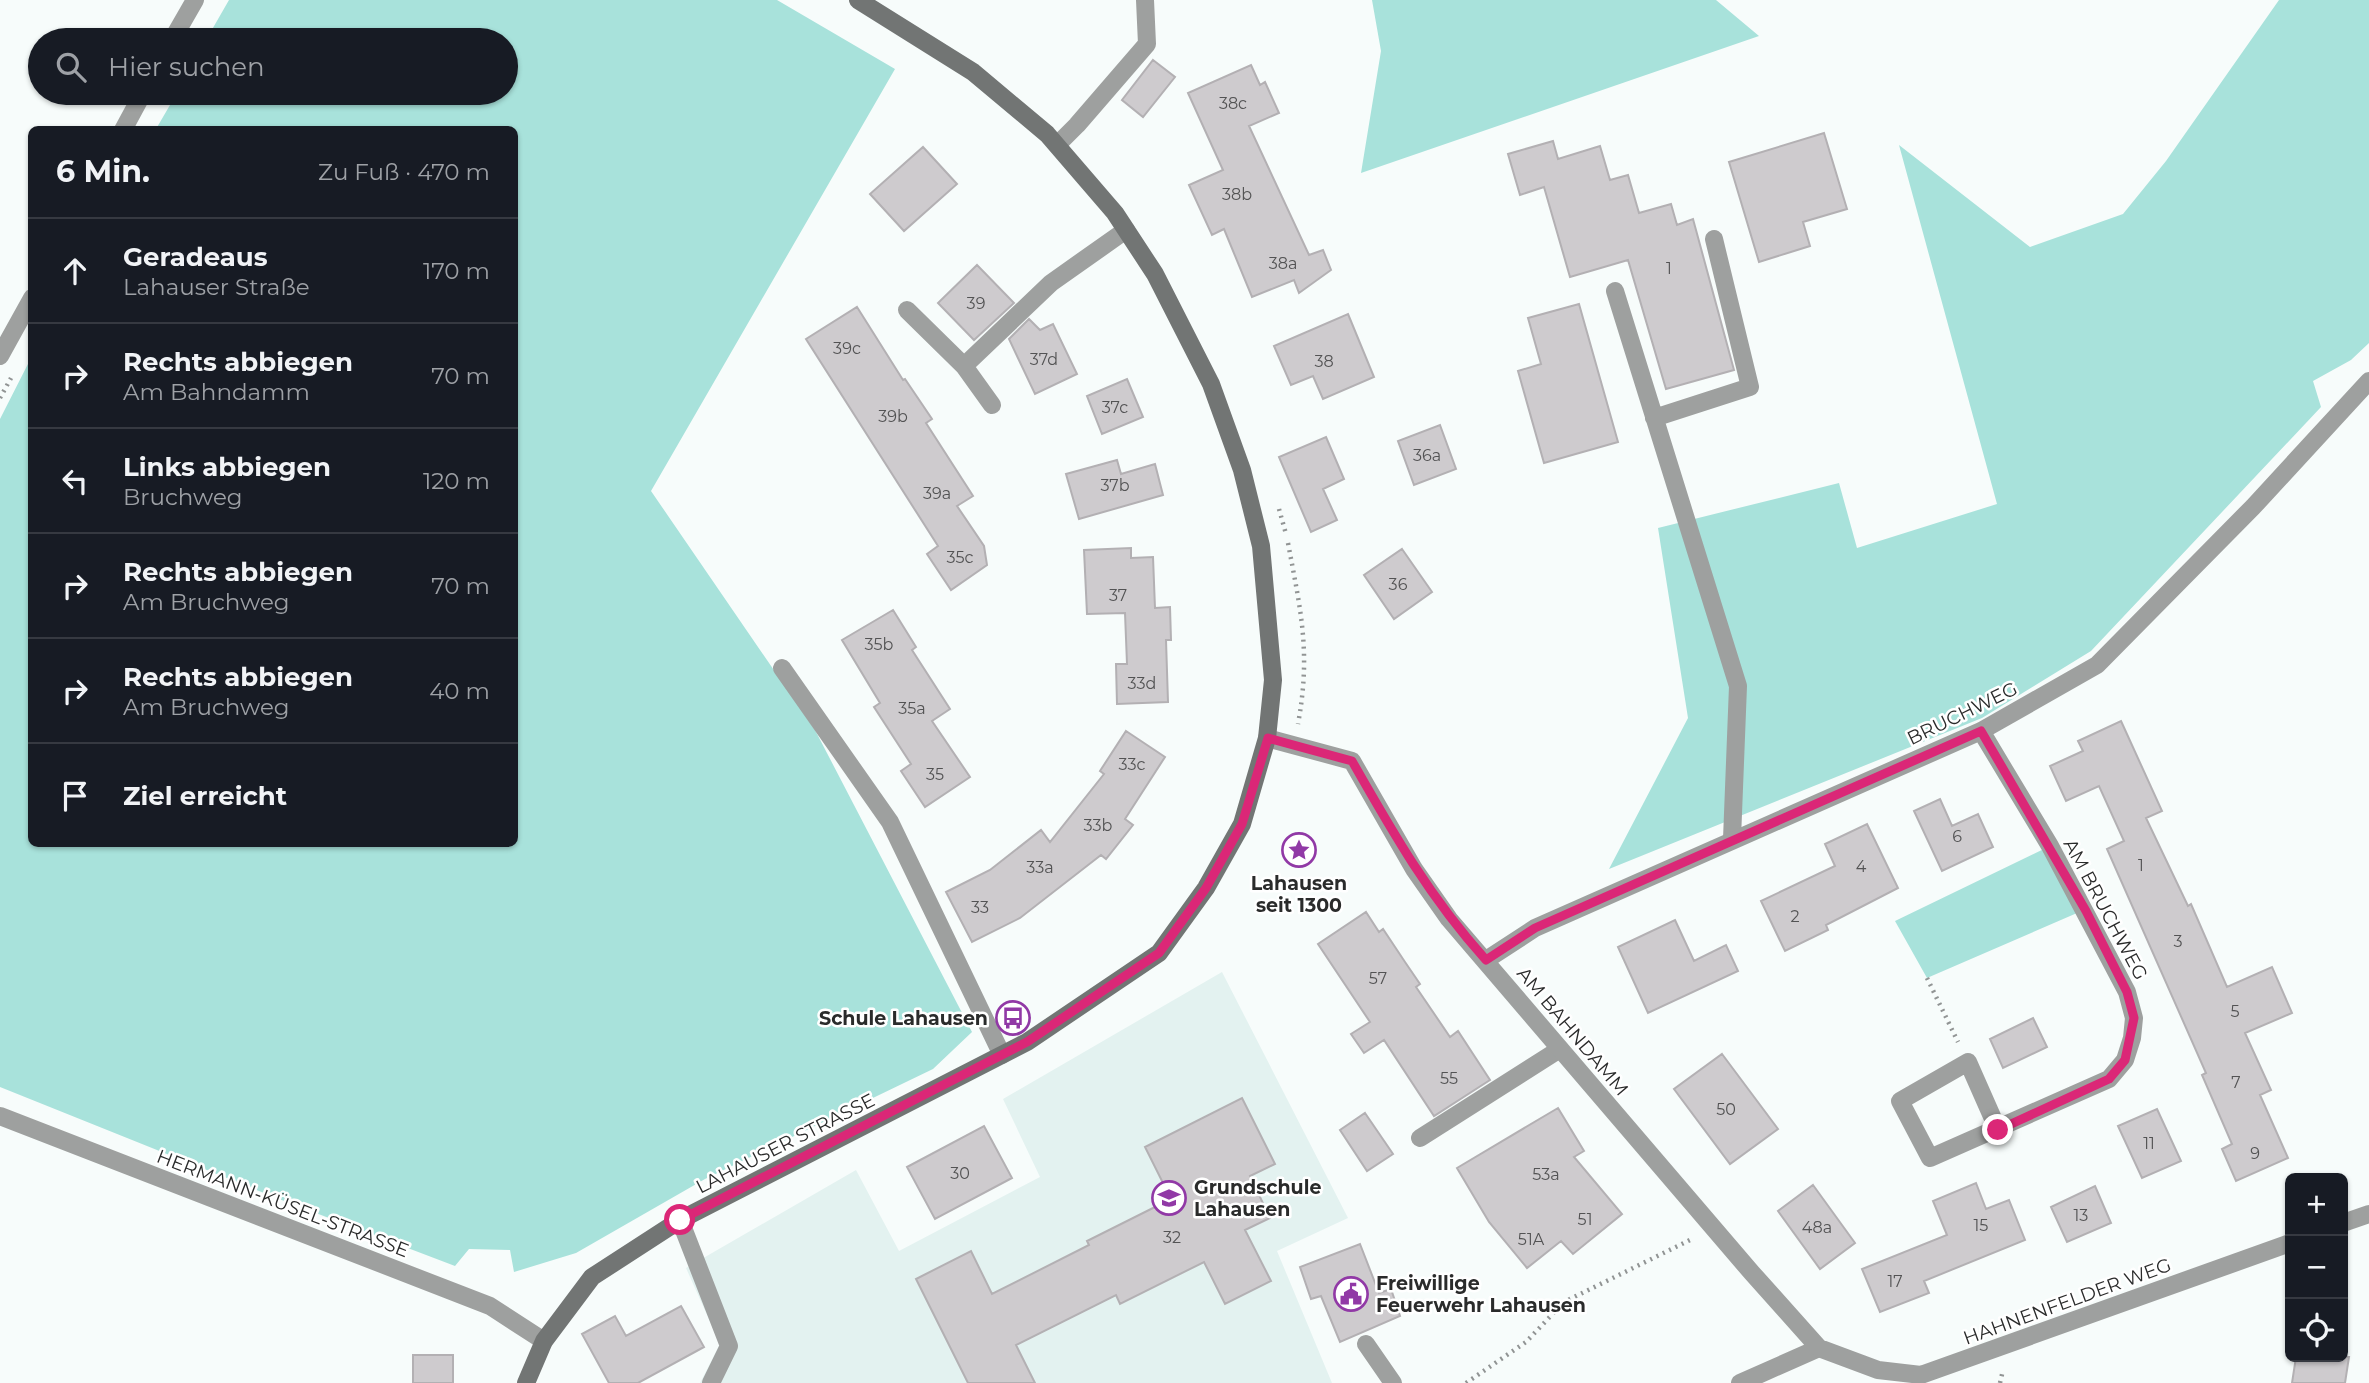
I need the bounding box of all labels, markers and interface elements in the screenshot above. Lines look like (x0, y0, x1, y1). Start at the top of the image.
search box (28, 28, 518, 105)
icon: search (52, 48, 90, 86)
text: Hier suchen (108, 51, 265, 83)
house number: 38c (1219, 94, 1247, 113)
text: 6 Min. (56, 153, 150, 190)
text: Zu Fuß · 470 m (318, 158, 490, 186)
house number: 38b (1222, 185, 1252, 204)
text: Geradeaus (123, 241, 268, 273)
icon: ahead (56, 252, 94, 290)
house number: 38a (1269, 254, 1297, 273)
text: 170 m (423, 257, 490, 285)
house number: 1 (1666, 259, 1672, 278)
text: Lahauser Straße (123, 273, 310, 301)
house number: 39 (967, 294, 985, 313)
house number: 39c (833, 339, 861, 358)
text: Rechts abbiegen (123, 346, 353, 378)
house number: 37d (1030, 350, 1058, 369)
house number: 38 (1314, 352, 1334, 371)
icon: right (56, 357, 94, 395)
text: 70 m (431, 362, 490, 390)
text: Am Bahndamm (123, 378, 310, 406)
house number: 37c (1102, 398, 1128, 417)
house number: 39b (878, 407, 908, 426)
house number: 36a (1413, 446, 1441, 465)
text: Links abbiegen (123, 451, 331, 483)
icon: left (56, 462, 94, 500)
text: 120 m (423, 467, 490, 495)
house number: 37b (1100, 476, 1130, 495)
text: Bruchweg (123, 483, 243, 511)
house number: 39a (923, 484, 951, 503)
house number: 35c (947, 548, 973, 567)
text: Rechts abbiegen (123, 556, 353, 588)
icon: right (56, 567, 94, 605)
text: 70 m (431, 572, 490, 600)
house number: 36 (1389, 575, 1408, 594)
house number: 37 (1109, 586, 1127, 605)
text: Am Bruchweg (123, 588, 290, 616)
house number: 35b (865, 635, 894, 654)
text: Rechts abbiegen (123, 661, 353, 693)
icon: right (56, 672, 94, 710)
house number: 33d (1128, 674, 1156, 693)
text: 40 m (429, 677, 490, 705)
street label: BRUCHWEG (1903, 677, 2021, 750)
text: Am Bruchweg (123, 693, 290, 721)
house number: 35a (898, 699, 926, 718)
house number: 33c (1119, 755, 1145, 774)
house number: 35 (926, 765, 944, 784)
icon: arrive (56, 777, 94, 815)
text: Ziel erreicht (123, 780, 287, 812)
house number: 33b (1084, 816, 1113, 835)
house number: 6 (1952, 827, 1962, 846)
place icon: Lahausen seit 1300 (1280, 831, 1318, 869)
street label: AM BRUCHWEG (2059, 835, 2152, 984)
house number: 1 (2138, 856, 2144, 875)
house number: 4 (1856, 857, 1867, 876)
house number: 33a (1026, 858, 1054, 877)
place label: Lahausen seit 1300 (1251, 872, 1347, 917)
house number: 33 (971, 898, 989, 917)
house number: 2 (1790, 907, 1800, 926)
house number: 3 (2173, 932, 2183, 951)
street label: AM BAHNDAMM (1512, 962, 1633, 1100)
house number: 57 (1369, 969, 1387, 988)
bus stop icon: Schule Lahausen (994, 999, 1032, 1037)
house number: 5 (2230, 1002, 2240, 1021)
place label: Schule Lahausen (819, 1007, 988, 1030)
house number: 55 (1440, 1069, 1458, 1088)
house number: 7 (2231, 1073, 2241, 1092)
street label: LAHAUSER STRASSE (692, 1088, 878, 1199)
house number: 50 (1716, 1100, 1736, 1119)
route end (1982, 1114, 2013, 1145)
house number: 11 (2143, 1134, 2155, 1153)
house number: 9 (2250, 1144, 2260, 1163)
street label: HERMANN-KÜSEL-STRASSE (153, 1145, 412, 1262)
house number: 30 (950, 1164, 970, 1183)
house number: 53a (1532, 1165, 1560, 1184)
map controls (2285, 1173, 2348, 1362)
button: + (2285, 1173, 2348, 1236)
place label: Grundschule Lahausen (1194, 1176, 1321, 1221)
school or university icon: Grundschule Lahausen (1150, 1179, 1188, 1217)
route start (664, 1204, 695, 1235)
house number: 13 (2074, 1206, 2088, 1225)
house number: 51 (1578, 1210, 1592, 1229)
house number: 15 (1974, 1216, 1988, 1235)
house number: 48a (1802, 1218, 1832, 1237)
house number: 32 (1163, 1228, 1181, 1247)
house number: 51A (1518, 1230, 1545, 1249)
button: − (2285, 1236, 2348, 1299)
street label: HAHNENFELDER WEG (1960, 1253, 2174, 1350)
place label: Freiwillige Feuerwehr Lahausen (1376, 1272, 1586, 1317)
house number: 17 (1887, 1272, 1903, 1291)
public building icon: Freiwillige Feuerwehr Lahausen (1332, 1275, 1370, 1313)
button: locate (2285, 1299, 2348, 1362)

